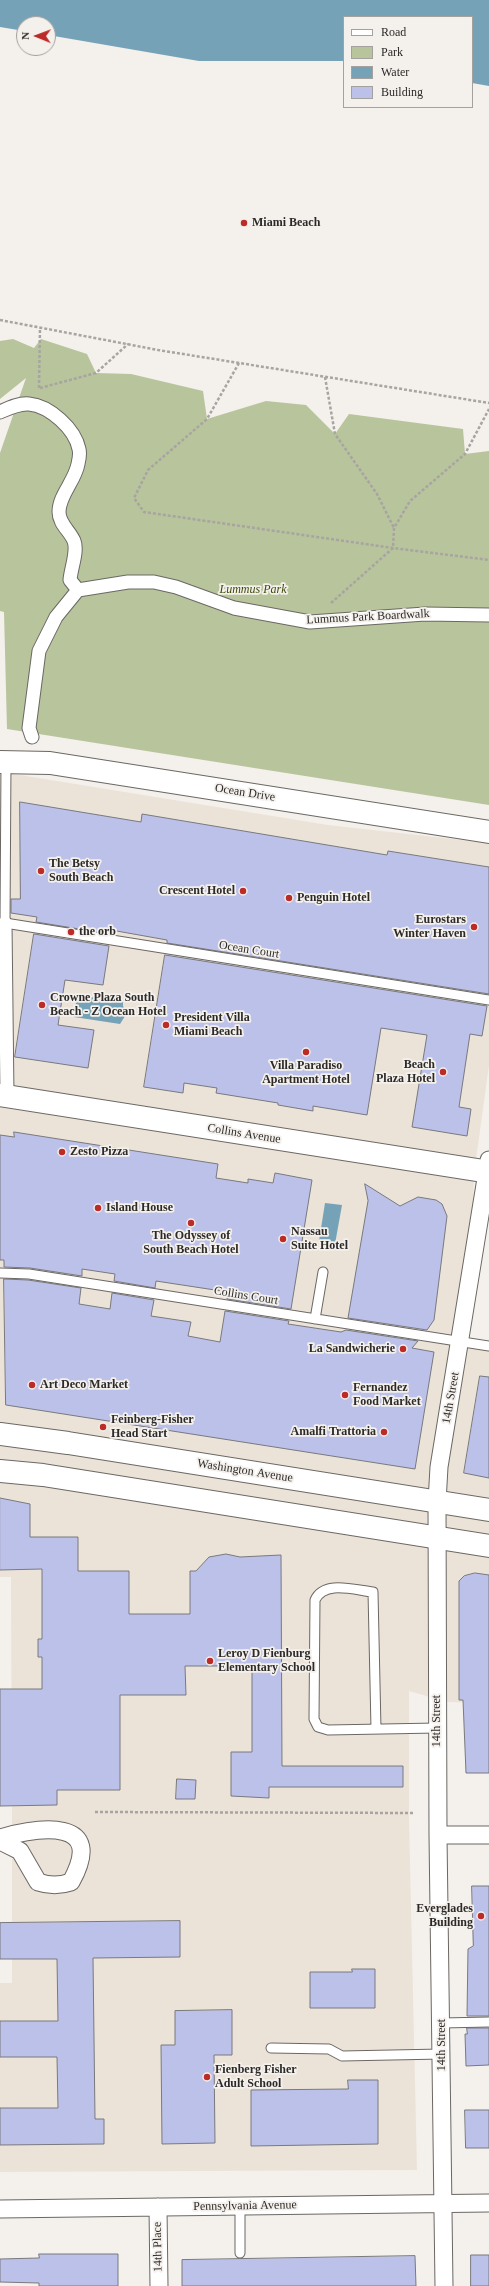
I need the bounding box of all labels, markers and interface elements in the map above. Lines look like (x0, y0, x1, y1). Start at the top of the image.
north arrow (16, 16, 56, 56)
legend (343, 16, 473, 108)
text: Road (381, 25, 406, 39)
text: N (19, 32, 31, 40)
text: Park (381, 45, 403, 59)
text: Water (381, 65, 409, 79)
text: Building (381, 85, 423, 99)
place label: Miami Beach (252, 216, 320, 230)
marker: Miami Beach (239, 218, 249, 228)
park label: Lummus Park (219, 583, 287, 597)
street label: Lummus Park Boardwalk (306, 607, 430, 627)
street label: Ocean Drive (214, 781, 276, 805)
place label: The Betsy South Beach (49, 857, 113, 885)
marker: The Betsy South Beach (36, 866, 46, 876)
place label: Crescent Hotel (159, 884, 235, 898)
marker: Crescent Hotel (238, 886, 248, 896)
place label: Penguin Hotel (297, 891, 370, 905)
marker: Penguin Hotel (284, 893, 294, 903)
place label: Eurostars Winter Haven (393, 913, 466, 941)
marker: Eurostars Winter Haven (469, 922, 479, 932)
place label: the orb (79, 925, 116, 939)
marker: the orb (66, 927, 76, 937)
street label: Ocean Court (218, 938, 280, 962)
place label: Crowne Plaza South Beach - Z Ocean Hotel (50, 991, 166, 1019)
marker: Crowne Plaza South Beach - Z Ocean Hotel (37, 1000, 47, 1010)
place label: President Villa Miami Beach (174, 1011, 250, 1039)
marker: President Villa Miami Beach (161, 1020, 171, 1030)
marker: Villa Paradiso Apartment Hotel (301, 1047, 311, 1057)
place label: Beach Plaza Hotel (376, 1058, 435, 1086)
place label: Villa Paradiso Apartment Hotel (262, 1059, 350, 1087)
marker: Beach Plaza Hotel (438, 1067, 448, 1077)
street label: Collins Avenue (206, 1121, 282, 1147)
place label: Zesto Pizza (70, 1145, 128, 1159)
marker: Zesto Pizza (57, 1147, 67, 1157)
place label: Island House (106, 1201, 173, 1215)
marker: Island House (93, 1203, 103, 1213)
marker: The Odyssey of South Beach Hotel (186, 1218, 196, 1228)
place label: Nassau Suite Hotel (291, 1225, 348, 1253)
place label: The Odyssey of South Beach Hotel (143, 1229, 239, 1257)
marker: Nassau Suite Hotel (278, 1234, 288, 1244)
street label: Collins Court (213, 1284, 279, 1308)
place label: La Sandwicherie (309, 1342, 395, 1356)
marker: La Sandwicherie (398, 1344, 408, 1354)
street label: 14th Street (439, 1371, 463, 1425)
place label: Art Deco Market (40, 1378, 128, 1392)
marker: Art Deco Market (27, 1380, 37, 1390)
place label: Fernandez Food Market (353, 1381, 421, 1409)
marker: Fernandez Food Market (340, 1390, 350, 1400)
place label: Feinberg-Fisher Head Start (111, 1413, 194, 1441)
marker: Feinberg-Fisher Head Start (98, 1422, 108, 1432)
place label: Amalfi Trattoria (291, 1425, 376, 1439)
marker: Amalfi Trattoria (379, 1427, 389, 1437)
street label: Washington Avenue (196, 1456, 294, 1486)
place label: Leroy D Fienburg Elementary School (218, 1647, 315, 1675)
marker: Leroy D Fienburg Elementary School (205, 1656, 215, 1666)
street label: 14th Street (430, 1695, 444, 1747)
place label: Everglades Building (416, 1902, 473, 1930)
marker: Everglades Building (476, 1911, 486, 1921)
street label: 14th Street (435, 2019, 449, 2071)
place label: Fienberg Fisher Adult School (215, 2063, 297, 2091)
marker: Fienberg Fisher Adult School (202, 2072, 212, 2082)
street label: Pennsylvania Avenue (193, 2198, 297, 2214)
street label: 14th Place (150, 2222, 166, 2272)

